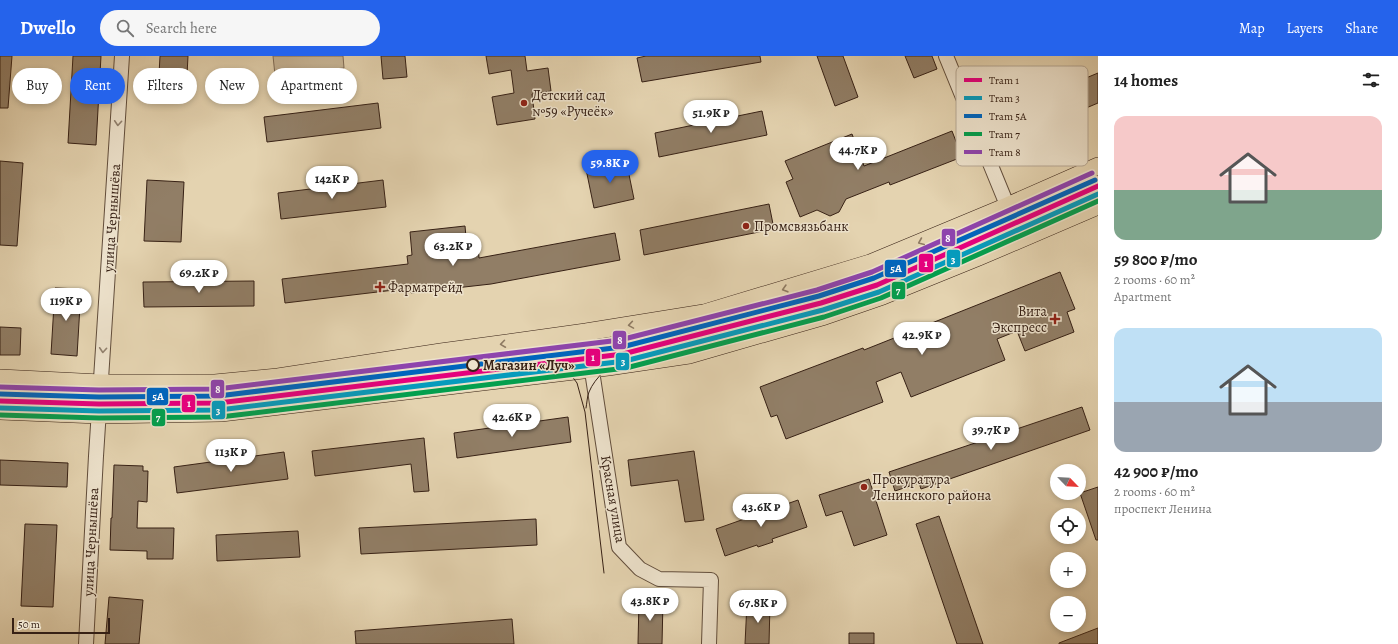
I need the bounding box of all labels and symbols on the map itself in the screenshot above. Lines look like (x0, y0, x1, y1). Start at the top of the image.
legend (956, 66, 1088, 166)
text: Tram 1 (989, 73, 1019, 88)
place label: Детский сад №59 «Ручеёк» (532, 86, 613, 121)
text: Tram 3 (989, 91, 1020, 106)
marker: Детский сад №59 «Ручеёк» (519, 98, 529, 108)
pin: 51.9K ₽ (674, 100, 748, 134)
text: Tram 5А (989, 109, 1027, 124)
one-way arrow (113, 120, 122, 126)
text: Tram 7 (989, 127, 1020, 142)
pin: 44.7K ₽ (821, 137, 895, 171)
text: Tram 8 (989, 145, 1021, 160)
pin: 59.8K ₽ (573, 150, 647, 184)
street label: улица Чернышёва (99, 163, 125, 274)
pin: 142K ₽ (299, 166, 365, 200)
place label: Промсвязьбанк (754, 217, 849, 236)
marker: Промсвязьбанк (741, 221, 751, 231)
line badge: 8 (941, 228, 956, 247)
text: 8 (945, 231, 951, 246)
pin: 63.2K ₽ (416, 233, 490, 267)
one-way arrow (917, 237, 925, 245)
line badge: 3 (946, 249, 961, 268)
text: 3 (951, 252, 956, 267)
line badge: 1 (918, 253, 934, 273)
text: 1 (924, 256, 928, 271)
line badge: 5А (884, 259, 907, 278)
pin: 69.2K ₽ (162, 260, 236, 294)
text: 5А (890, 261, 902, 276)
place label: Фарматрейд (388, 278, 463, 297)
line badge: 7 (891, 281, 906, 300)
marker: Фарматрейд (375, 282, 385, 292)
text: 7 (896, 283, 901, 298)
one-way arrow (782, 284, 789, 293)
pin: 119K ₽ (33, 288, 99, 322)
place label: Вита Экспресс (992, 302, 1048, 337)
marker: Вита Экспресс (1050, 314, 1060, 324)
one-way arrow (628, 320, 634, 329)
pin: 42.9K ₽ (885, 322, 959, 356)
line badge: 8 (612, 330, 627, 350)
text: 8 (617, 333, 623, 348)
one-way arrow (500, 339, 506, 348)
one-way arrow (99, 347, 108, 353)
line badge: 1 (585, 348, 601, 367)
text: 1 (591, 350, 595, 365)
line badge: 3 (615, 352, 630, 371)
text: 3 (621, 354, 626, 369)
place label: Магазин «Луч» (483, 356, 574, 375)
marker: Магазин «Луч» (466, 358, 480, 372)
line badge: 8 (210, 379, 225, 399)
text: 8 (215, 382, 221, 397)
line badge: 5А (146, 387, 169, 406)
text: 5А (152, 389, 164, 404)
line badge: 1 (181, 394, 196, 413)
text: 1 (187, 396, 191, 411)
line badge: 3 (211, 400, 226, 420)
text: 3 (216, 403, 221, 418)
pin: 42.6K ₽ (475, 404, 549, 438)
line badge: 7 (151, 408, 166, 427)
text: 7 (156, 410, 161, 425)
pin: 39.7K ₽ (954, 417, 1028, 451)
pin: 113K ₽ (198, 439, 264, 473)
street label: Красная улица (596, 454, 630, 545)
north arrow (1050, 464, 1086, 500)
place label: Прокуратура Ленинского района (872, 470, 992, 505)
marker: Прокуратура Ленинского района (859, 482, 869, 492)
street label: улица Чернышёва (79, 487, 103, 598)
pin: 43.6K ₽ (724, 494, 798, 528)
pin: 43.8K ₽ (613, 588, 687, 622)
pin: 67.8K ₽ (721, 590, 795, 624)
scale bar (12, 616, 110, 635)

